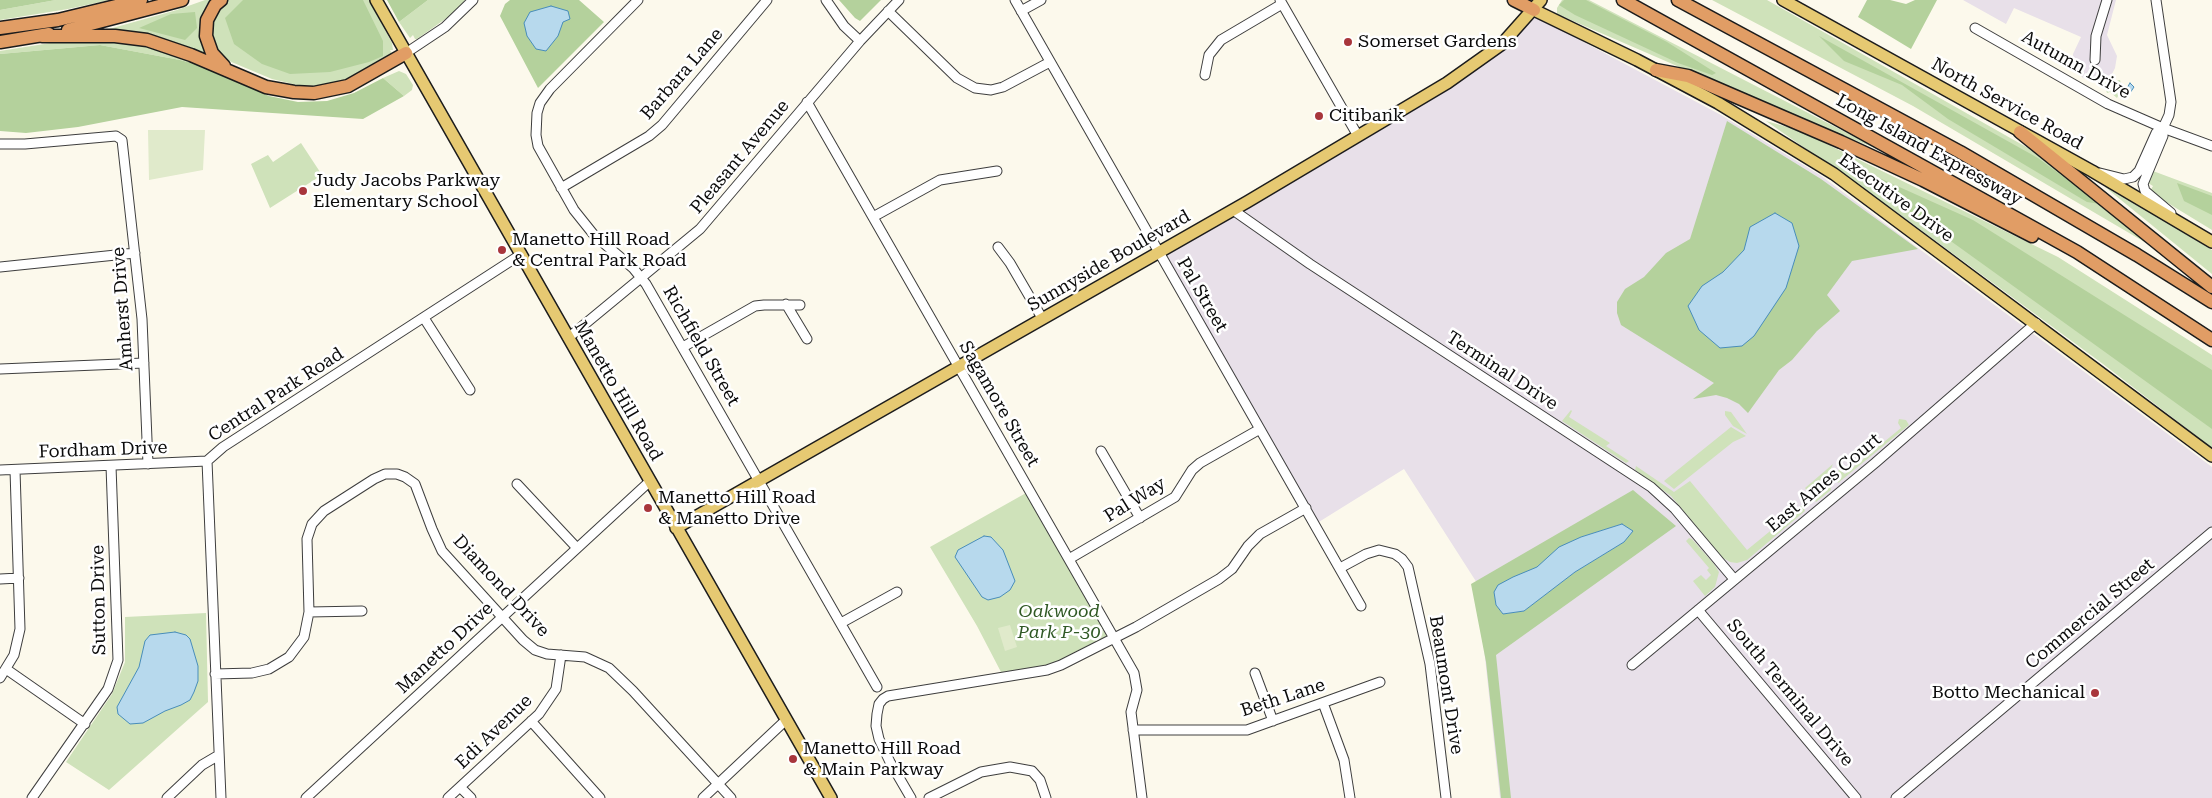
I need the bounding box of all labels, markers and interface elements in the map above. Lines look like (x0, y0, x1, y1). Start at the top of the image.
street label: Barbara Lane (636, 24, 728, 124)
street label: Autumn Drive (2018, 26, 2134, 104)
place label: Somerset Gardens (1358, 31, 1517, 53)
marker: Somerset Gardens (1342, 36, 1354, 48)
street label: North Service Road (1927, 53, 2087, 155)
street label: Long Island Expressway (1832, 90, 2026, 210)
street label: Pleasant Avenue (686, 96, 794, 218)
place label: Citibank (1329, 105, 1404, 127)
marker: Citibank (1313, 110, 1325, 122)
street label: Executive Drive (1834, 149, 1958, 247)
place label: Judy Jacobs Parkway Elementary School (313, 170, 500, 212)
marker: Judy Jacobs Parkway Elementary School (297, 185, 309, 197)
street label: Sunnyside Boulevard (1024, 206, 1194, 316)
place label: Manetto Hill Road & Central Park Road (512, 229, 687, 272)
marker: Manetto Hill Road & Central Park Road (496, 244, 508, 256)
street label: Amherst Drive (108, 246, 138, 372)
street label: Pal Street (1172, 254, 1232, 336)
street label: Richfield Street (658, 282, 744, 410)
street label: Manetto Hill Road (569, 317, 667, 465)
street label: Terminal Drive (1442, 327, 1562, 415)
street label: Sagamore Street (954, 337, 1044, 471)
street label: Central Park Road (204, 343, 348, 447)
street label: East Ames Court (1762, 429, 1886, 537)
street label: Fordham Drive (38, 437, 168, 463)
street label: Pal Way (1100, 473, 1170, 527)
place label: Manetto Hill Road & Manetto Drive (658, 487, 816, 530)
marker: Manetto Hill Road & Manetto Drive (642, 502, 654, 514)
street label: Diamond Drive (448, 531, 554, 641)
street label: Sutton Drive (87, 545, 111, 655)
street label: Commercial Street (2021, 554, 2159, 674)
street label: Manetto Drive (392, 598, 498, 698)
park label: Oakwood Park P-30 (1017, 601, 1101, 644)
street label: Beaumont Drive (1424, 614, 1468, 756)
street label: South Terminal Drive (1722, 615, 1858, 771)
street label: Beth Lane (1238, 674, 1328, 722)
place label: Botto Mechanical (1932, 682, 2085, 704)
marker: Botto Mechanical (2089, 687, 2101, 699)
street label: Edi Avenue (451, 690, 537, 774)
place label: Manetto Hill Road & Main Parkway (803, 738, 961, 781)
marker: Manetto Hill Road & Main Parkway (787, 753, 799, 765)

